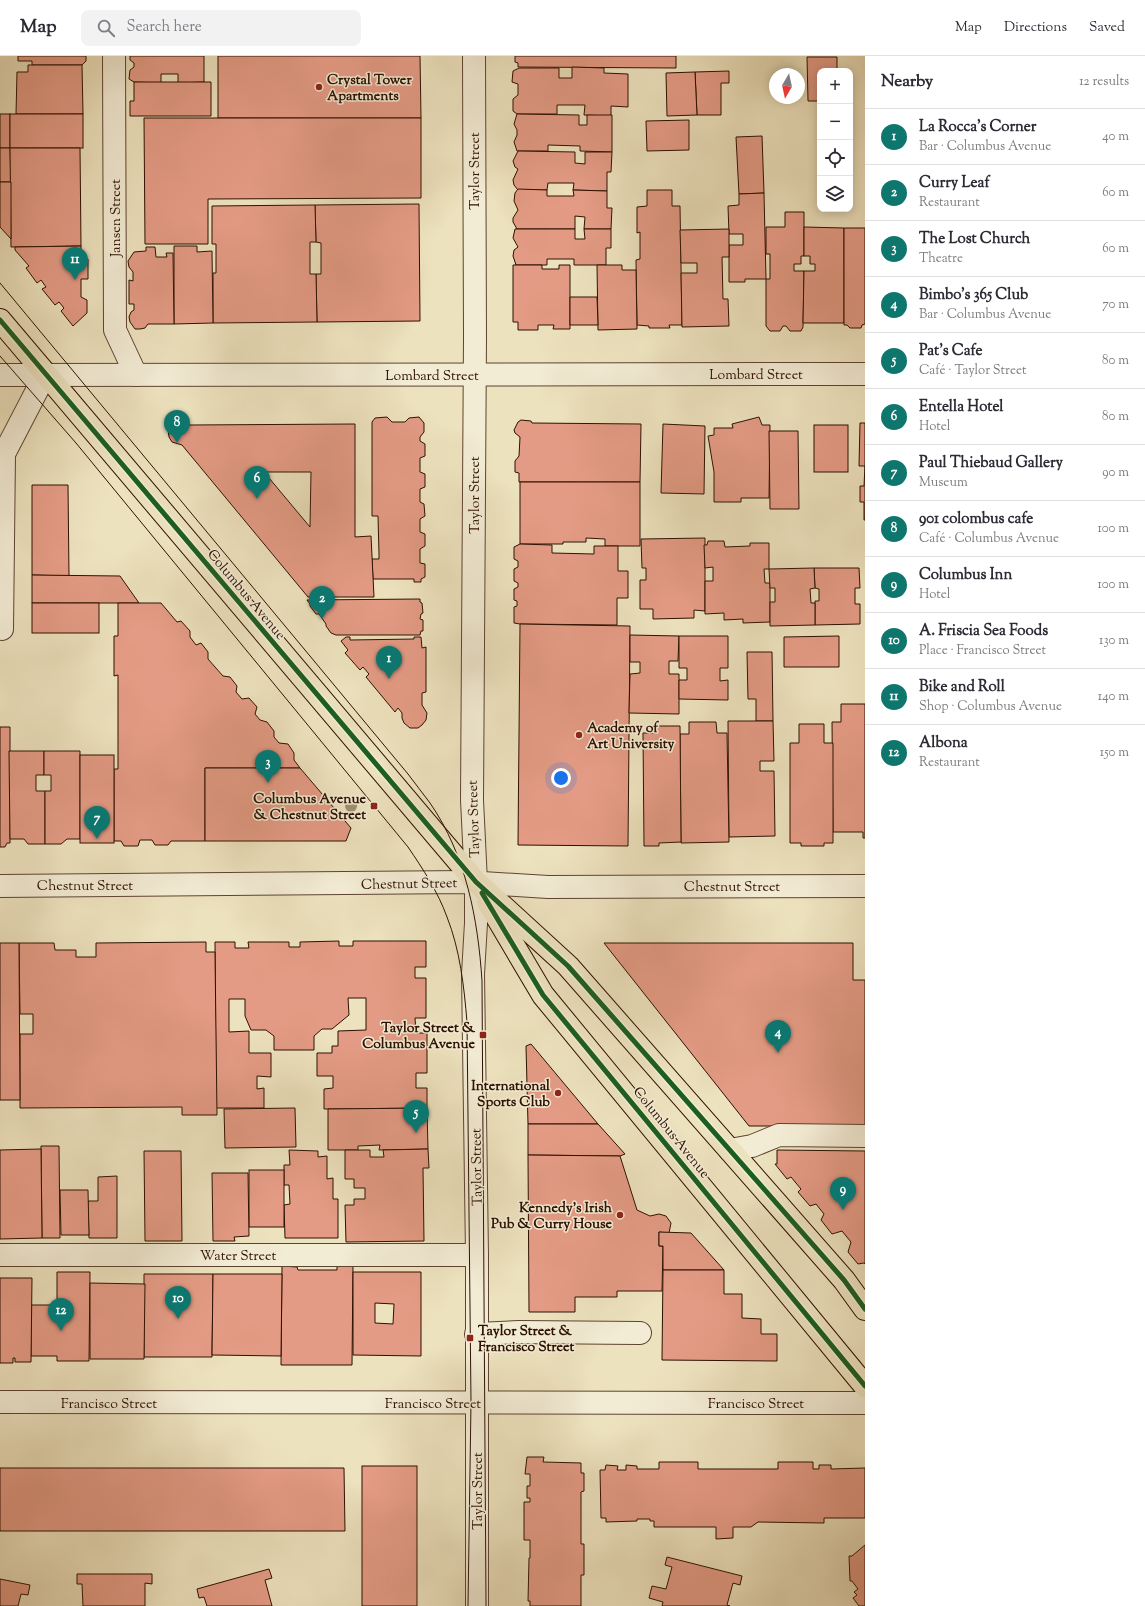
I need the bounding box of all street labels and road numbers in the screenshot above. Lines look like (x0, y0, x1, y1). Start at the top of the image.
street label: Taylor Street (466, 132, 486, 210)
street label: Jansen Street (107, 179, 127, 258)
street label: Lombard Street (709, 366, 803, 386)
street label: Lombard Street (385, 367, 479, 387)
street label: Taylor Street (466, 456, 486, 534)
street label: Columbus Avenue (202, 546, 289, 645)
street label: Taylor Street (464, 780, 486, 858)
street label: Chestnut Street (361, 874, 458, 896)
street label: Chestnut Street (37, 877, 133, 897)
street label: Chestnut Street (684, 878, 780, 898)
street label: Columbus Avenue (627, 1083, 714, 1183)
street label: Taylor Street (467, 1128, 489, 1206)
street label: Water Street (200, 1247, 277, 1267)
street label: Francisco Street (61, 1395, 157, 1415)
street label: Francisco Street (385, 1395, 481, 1415)
street label: Francisco Street (708, 1395, 804, 1415)
street label: Taylor Street (469, 1452, 489, 1530)

